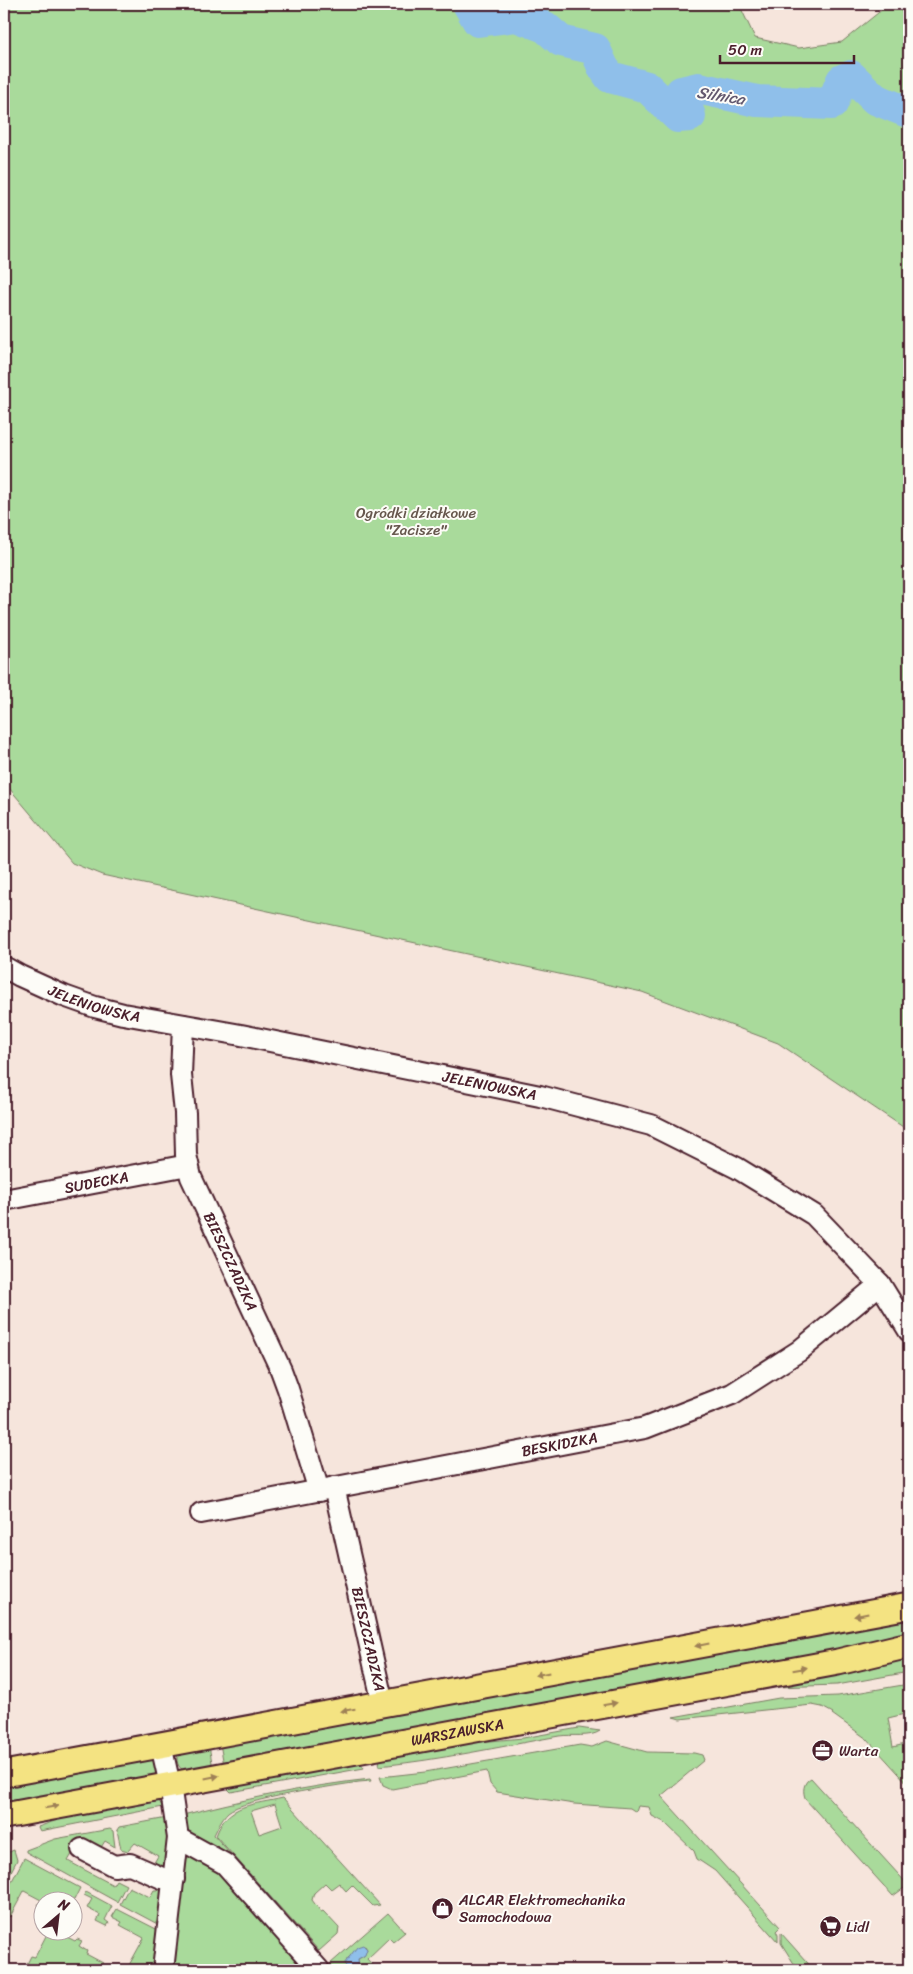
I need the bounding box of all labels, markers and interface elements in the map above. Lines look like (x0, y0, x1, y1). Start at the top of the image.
scale bar (720, 32, 854, 64)
text: 50 m (728, 37, 763, 63)
water label: Silnica (695, 77, 749, 114)
park label: Ogródki działkowe "Zacisze" (356, 500, 476, 543)
street label: JELENIOWSKA (43, 977, 142, 1030)
street label: JELENIOWSKA (439, 1063, 539, 1108)
street label: SUDECKA (62, 1164, 130, 1201)
street label: BIESZCZADZKA (196, 1208, 265, 1315)
street label: BESKIDZKA (519, 1424, 600, 1464)
street label: BIESZCZADZKA (344, 1584, 393, 1694)
one-way arrow (853, 1612, 869, 1620)
one-way arrow (693, 1641, 709, 1649)
one-way arrow (792, 1665, 808, 1673)
one-way arrow (533, 1671, 549, 1679)
one-way arrow (602, 1700, 618, 1708)
one-way arrow (339, 1707, 355, 1715)
street label: WARSZAWSKA (409, 1711, 506, 1754)
place label: Warta (839, 1738, 879, 1764)
office icon: Warta (811, 1739, 835, 1763)
one-way arrow (204, 1773, 220, 1781)
one-way arrow (44, 1802, 60, 1810)
place label: ALCAR Elektromechanika Samochodowa (458, 1887, 626, 1930)
text: N (53, 1891, 74, 1918)
north arrow (32, 1892, 82, 1942)
shop icon: ALCAR Elektromechanika Samochodowa (431, 1897, 455, 1921)
place label: Lidl (846, 1914, 870, 1940)
supermarket icon: Lidl (818, 1915, 842, 1939)

